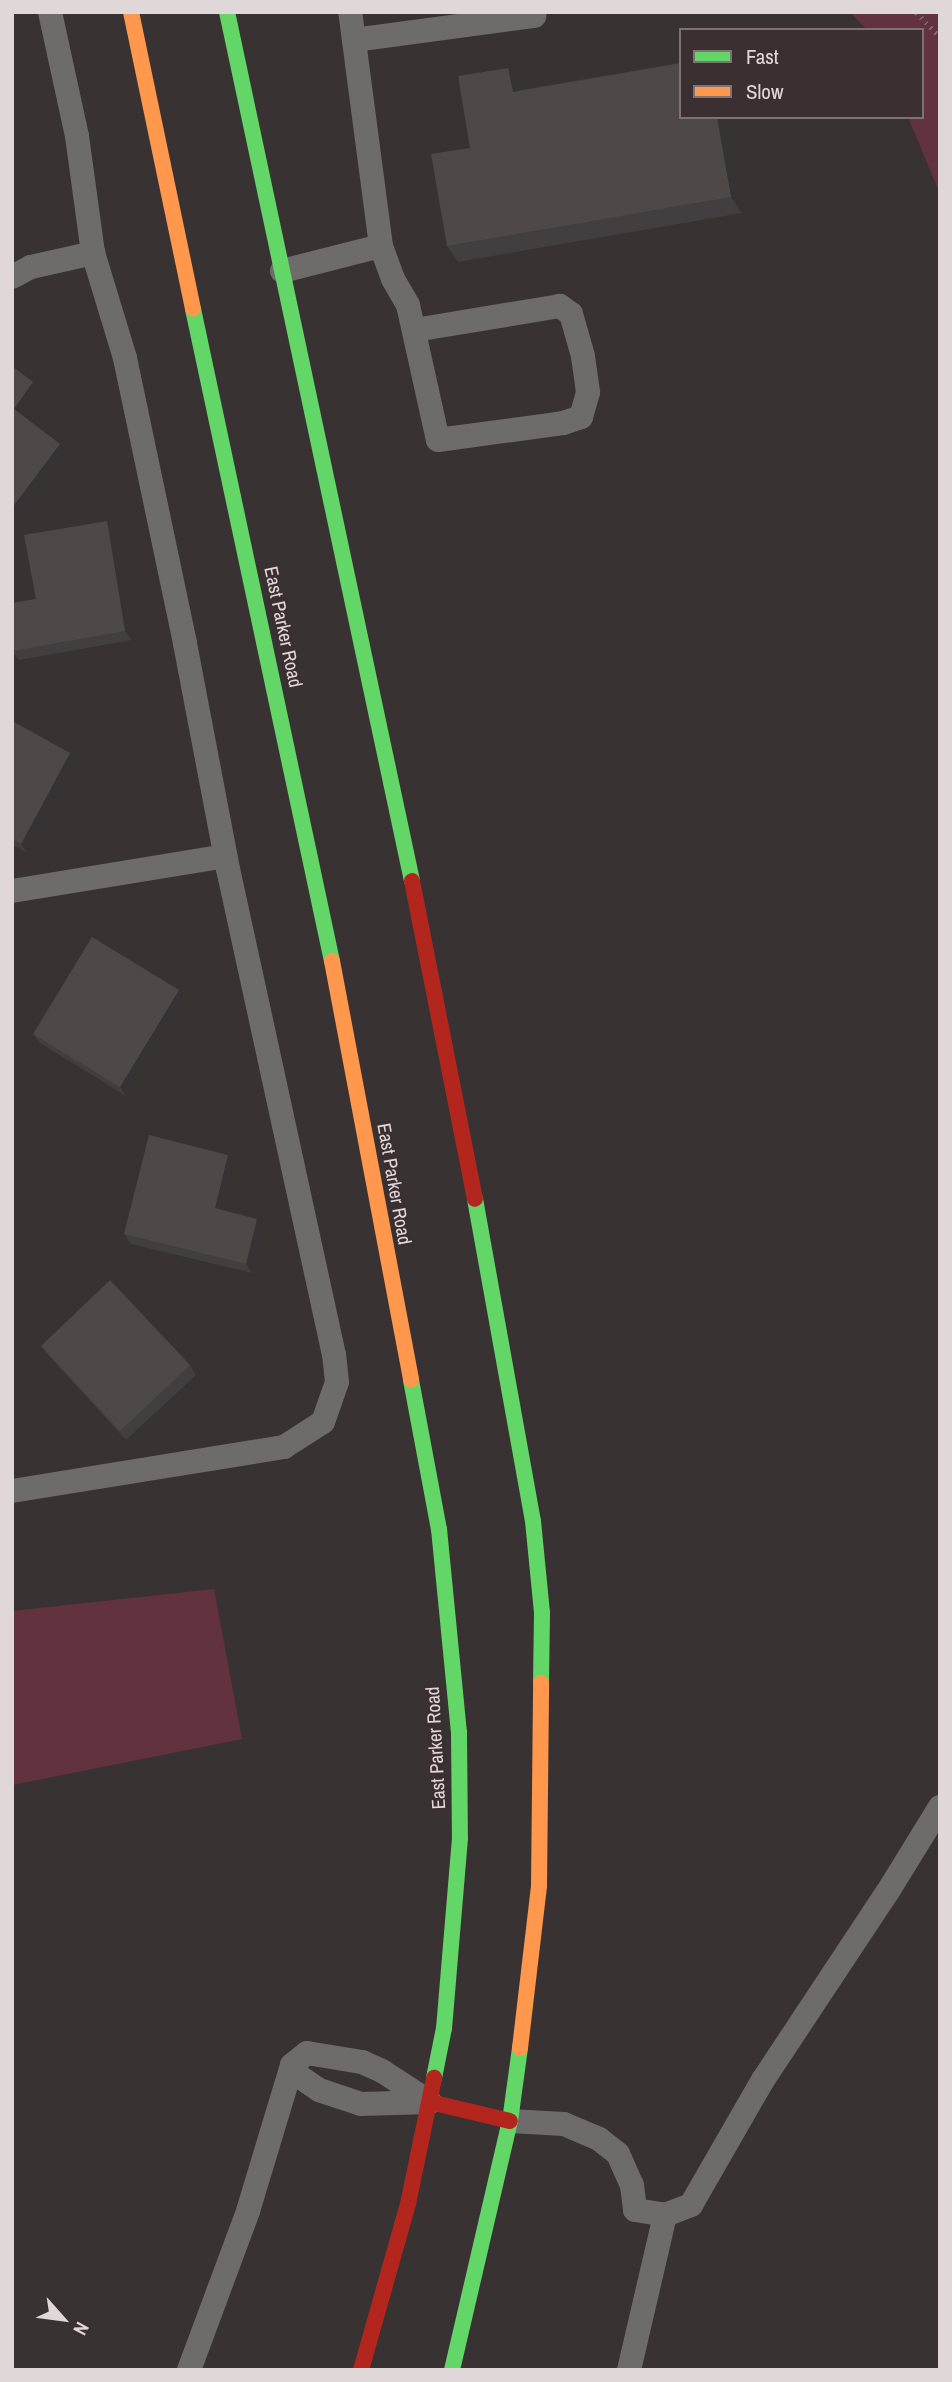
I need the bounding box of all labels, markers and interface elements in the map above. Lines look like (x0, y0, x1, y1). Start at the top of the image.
legend (679, 28, 924, 119)
text: Fast (746, 42, 779, 71)
text: Slow (746, 77, 783, 106)
street label: East Parker Road (259, 564, 307, 690)
street label: East Parker Road (372, 1121, 416, 1247)
street label: East Parker Road (421, 1686, 451, 1810)
north arrow (28, 2284, 98, 2354)
text: N (67, 2318, 96, 2340)

